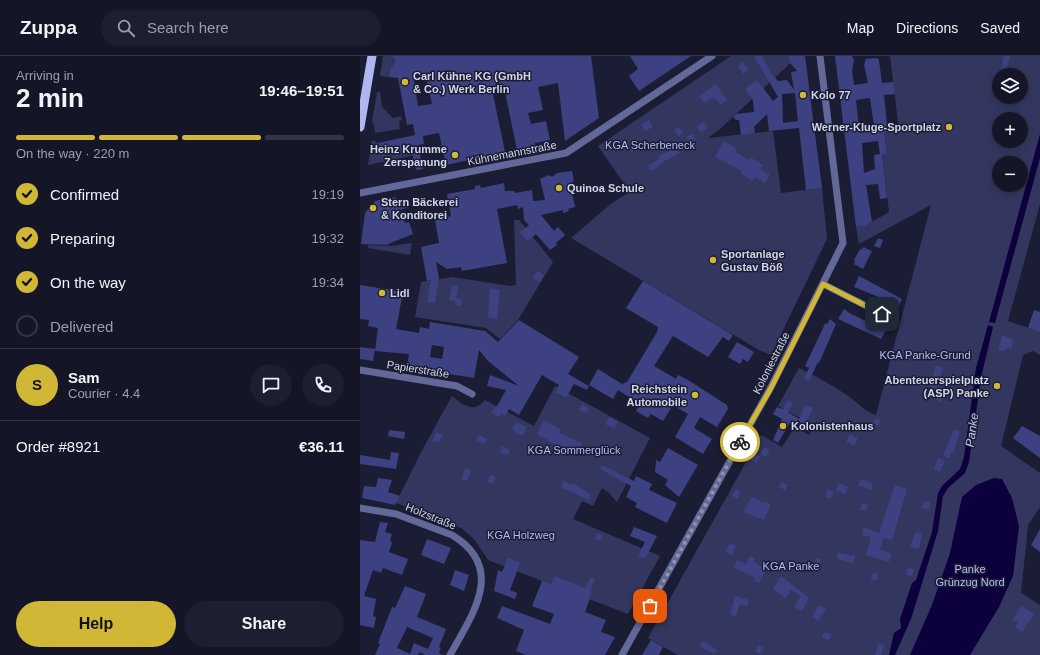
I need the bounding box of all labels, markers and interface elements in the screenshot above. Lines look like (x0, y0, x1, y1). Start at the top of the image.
search box (101, 10, 381, 46)
text: Zuppa (20, 17, 77, 38)
icon: search (115, 17, 137, 39)
text: Search here (147, 19, 229, 36)
text: Map (847, 20, 874, 36)
text: Directions (896, 20, 958, 36)
text: Saved (980, 20, 1020, 36)
text: Arriving in (16, 68, 74, 83)
map controls (992, 68, 1028, 192)
button: layers (992, 68, 1028, 104)
place label: Carl Kühne KG (GmbH & Co.) Werk Berlin (413, 70, 531, 95)
marker: Carl Kühne KG (GmbH & Co.) Werk Berlin (400, 77, 410, 87)
text: 19:46–19:51 (259, 82, 344, 99)
text: 2 min (16, 83, 84, 113)
place label: Kolo 77 (811, 89, 851, 101)
marker: Kolo 77 (798, 90, 808, 100)
button: + (992, 112, 1028, 148)
place label: Werner-Kluge-Sportplatz (812, 121, 941, 133)
marker: Werner-Kluge-Sportplatz (944, 122, 954, 132)
street label: Kühnemannstraße (466, 138, 558, 168)
park label: KGA Scherbeneck (605, 139, 695, 151)
place label: Heinz Krumme Zerspanung (370, 143, 447, 168)
text: On the way · 220 m (16, 146, 129, 161)
marker: Heinz Krumme Zerspanung (450, 150, 460, 160)
button: − (992, 156, 1028, 192)
place label: Quinoa Schule (567, 182, 644, 194)
icon: check (16, 183, 38, 205)
marker: Quinoa Schule (554, 183, 564, 193)
text: Confirmed (50, 186, 119, 203)
text: 19:19 (311, 187, 344, 202)
place label: Stern Bäckerei & Konditorei (381, 196, 458, 221)
marker: Stern Bäckerei & Konditorei (368, 203, 378, 213)
icon: check (16, 227, 38, 249)
text: Preparing (50, 230, 115, 247)
text: 19:32 (311, 231, 344, 246)
place label: Sportanlage Gustav Böß (721, 248, 785, 273)
marker: Sportanlage Gustav Böß (708, 255, 718, 265)
icon: check (16, 271, 38, 293)
text: On the way (50, 274, 126, 291)
text: 19:34 (311, 275, 344, 290)
place label: Lidl (390, 287, 410, 299)
marker: Lidl (377, 288, 387, 298)
pin (865, 297, 899, 331)
icon: home (871, 303, 893, 325)
text: Delivered (50, 318, 113, 335)
street label: Koloniestraße (750, 330, 792, 396)
park label: KGA Panke-Grund (879, 349, 971, 361)
street label: Papierstraße (386, 358, 450, 380)
button: chat (250, 364, 292, 406)
button: phone (302, 364, 344, 406)
text: Sam (68, 369, 100, 386)
place label: Abenteuerspielplatz (ASP) Panke (884, 374, 989, 399)
text: S (32, 376, 42, 393)
marker: Abenteuerspielplatz (ASP) Panke (992, 381, 1002, 391)
place label: Reichstein Automobile (627, 383, 687, 408)
text: Courier · 4.4 (68, 386, 140, 401)
marker: Reichstein Automobile (690, 390, 700, 400)
water label: Panke (963, 412, 981, 448)
place label: Kolonistenhaus (791, 420, 874, 432)
marker: Kolonistenhaus (778, 421, 788, 431)
courier (720, 422, 760, 462)
icon: bike (729, 431, 751, 453)
text: Order #8921 (16, 438, 100, 455)
text: €36.11 (299, 438, 344, 455)
park label: KGA Sommerglück (528, 444, 621, 456)
street label: Holzstraße (404, 500, 458, 532)
park label: KGA Holzweg (487, 529, 555, 541)
park label: KGA Panke (763, 560, 819, 572)
park label: Panke Grünzug Nord (935, 563, 1005, 588)
pin (633, 589, 667, 623)
icon: bag (639, 595, 661, 617)
button: Help (16, 601, 176, 647)
button: Share (184, 601, 344, 647)

